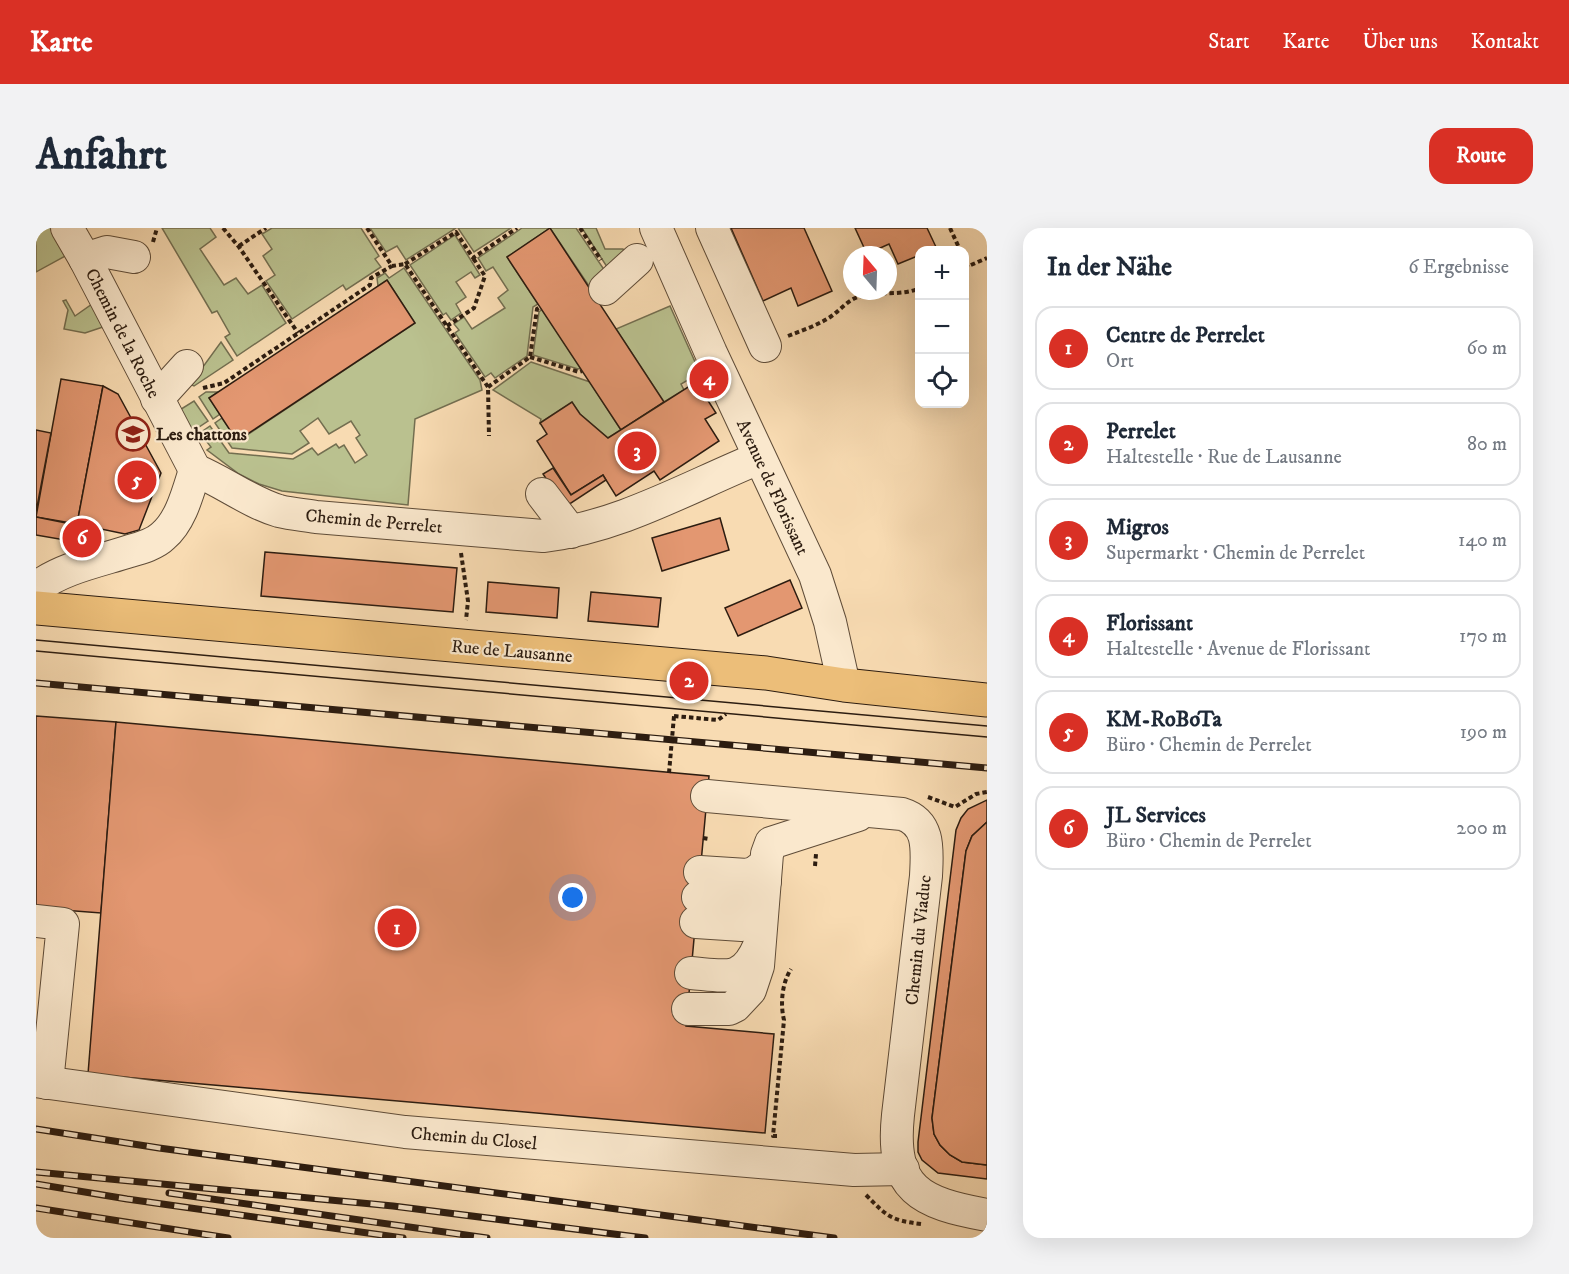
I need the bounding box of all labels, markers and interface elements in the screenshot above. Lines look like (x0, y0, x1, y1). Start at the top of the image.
text: Karte (30, 25, 93, 60)
text: Start (1208, 29, 1250, 55)
text: Karte (1283, 29, 1329, 55)
text: Über uns (1362, 29, 1438, 55)
text: Kontakt (1471, 29, 1539, 55)
button: Route (1429, 128, 1533, 184)
text: Anfahrt (36, 130, 167, 182)
north arrow (843, 246, 897, 300)
map controls (915, 246, 969, 408)
button: + (915, 246, 969, 300)
text: In der Nähe (1047, 251, 1172, 284)
text: 6 Ergebnisse (1408, 255, 1509, 280)
street label: Chemin de la Roche (80, 265, 164, 402)
button: − (915, 300, 969, 354)
text: Centre de Perrelet (1106, 322, 1265, 349)
text: 1 (1065, 336, 1072, 361)
text: 60 m (1467, 336, 1507, 361)
text: Ort (1106, 349, 1134, 374)
button: locate (915, 354, 969, 408)
pin: 4 (690, 356, 728, 402)
school or university icon: Les chattons (115, 416, 151, 452)
street label: Avenue de Florissant (731, 416, 813, 559)
text: Perrelet (1106, 418, 1176, 445)
place label: Les chattons (156, 424, 247, 446)
pin: 3 (618, 428, 656, 474)
text: 2 (1064, 432, 1073, 457)
text: 80 m (1467, 432, 1507, 457)
text: Haltestelle · Rue de Lausanne (1106, 445, 1342, 470)
pin: 5 (118, 458, 156, 502)
street label: Chemin de Perrelet (304, 505, 444, 539)
text: Migros (1106, 514, 1169, 541)
pin: 6 (62, 516, 102, 560)
text: 3 (1065, 528, 1072, 553)
text: 140 m (1458, 528, 1507, 553)
text: Supermarkt · Chemin de Perrelet (1106, 541, 1365, 566)
text: Florissant (1106, 610, 1193, 637)
text: 4 (1063, 624, 1074, 649)
text: 170 m (1459, 624, 1507, 649)
street label: Rue de Lausanne (450, 636, 573, 668)
text: Haltestelle · Avenue de Florissant (1106, 637, 1370, 662)
pin: 2 (670, 658, 708, 704)
text: KM-RoBoTa (1106, 706, 1222, 733)
text: 5 (1064, 720, 1073, 745)
text: 190 m (1460, 720, 1507, 745)
text: Büro · Chemin de Perrelet (1106, 733, 1312, 758)
text: JL Services (1106, 802, 1206, 829)
text: 6 (1063, 816, 1074, 841)
text: 200 m (1456, 816, 1507, 841)
text: Büro · Chemin de Perrelet (1106, 829, 1312, 854)
street label: Chemin du Viaduc (901, 874, 937, 1006)
your location (558, 883, 587, 912)
pin: 1 (378, 906, 416, 950)
street label: Chemin du Closel (410, 1123, 539, 1156)

